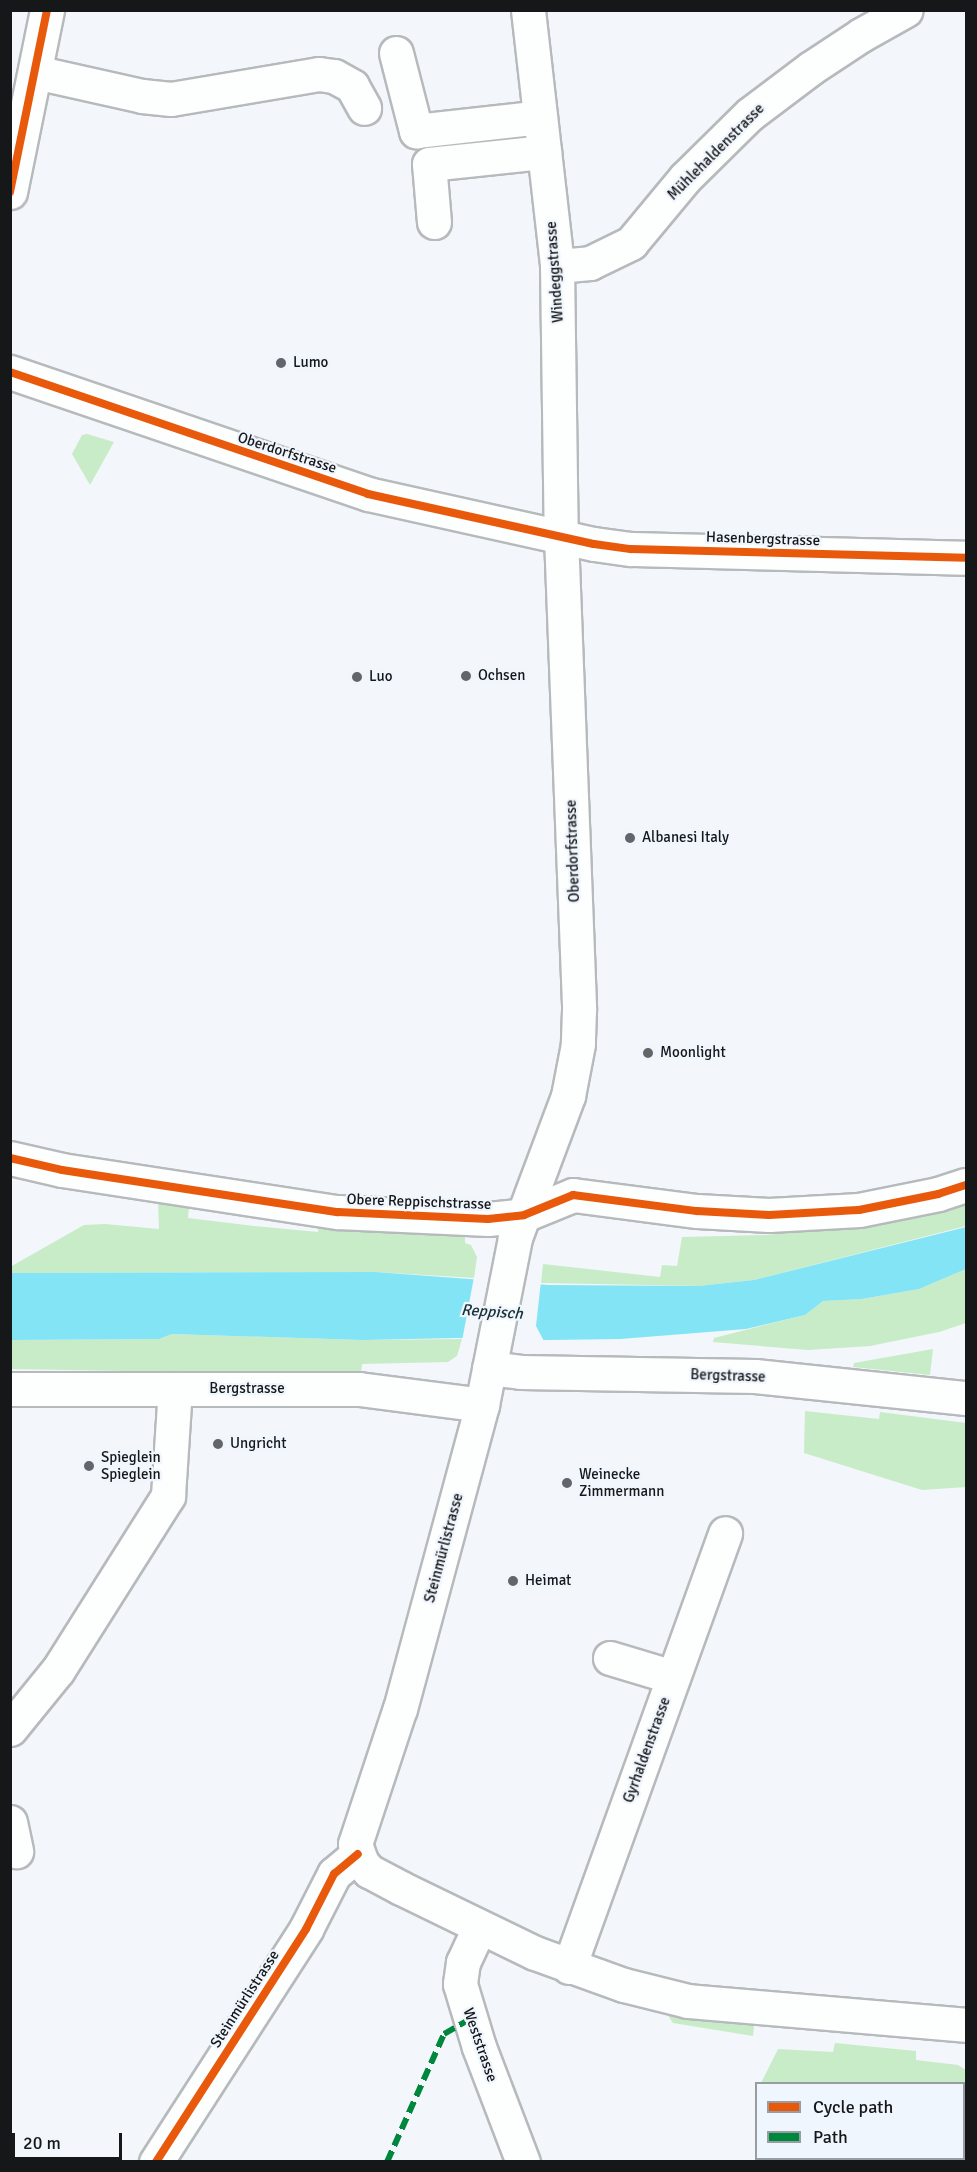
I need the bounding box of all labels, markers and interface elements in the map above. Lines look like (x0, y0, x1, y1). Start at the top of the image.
street label: Mühlehaldenstrasse (664, 100, 768, 204)
street label: Windeggstrasse (542, 221, 568, 323)
place label: Lumo (293, 354, 328, 372)
marker: Lumo (274, 356, 288, 370)
street label: Oberdorfstrasse (235, 429, 339, 477)
street label: Hasenbergstrasse (706, 528, 820, 550)
place label: Ochsen (478, 667, 525, 685)
place label: Luo (369, 668, 392, 686)
marker: Ochsen (459, 669, 473, 683)
marker: Luo (350, 670, 364, 684)
street label: Oberdorfstrasse (562, 799, 584, 903)
place label: Albanesi Italy (642, 829, 729, 847)
marker: Albanesi Italy (623, 831, 637, 845)
place label: Moonlight (660, 1044, 726, 1062)
marker: Moonlight (641, 1046, 655, 1060)
street label: Obere Reppischstrasse (346, 1190, 492, 1214)
water label: Reppisch (460, 1300, 524, 1324)
street label: Bergstrasse (690, 1366, 766, 1386)
street label: Bergstrasse (209, 1380, 285, 1398)
place label: Ungricht (230, 1435, 286, 1453)
marker: Ungricht (211, 1437, 225, 1451)
place label: Spieglein Spieglein (101, 1448, 161, 1483)
marker: Spieglein Spieglein (82, 1459, 96, 1473)
place label: Weinecke Zimmermann (579, 1465, 664, 1500)
marker: Weinecke Zimmermann (560, 1476, 574, 1490)
street label: Steinmürlistrasse (421, 1491, 467, 1605)
place label: Heimat (525, 1572, 571, 1590)
marker: Heimat (506, 1574, 520, 1588)
street label: Gyrhaldenstrasse (620, 1695, 674, 1805)
street label: Steinmürlistrasse (207, 1947, 283, 2051)
street label: Weststrasse (459, 2006, 501, 2084)
legend (755, 2082, 965, 2160)
text: Cycle path (813, 2096, 893, 2118)
scale bar (15, 2121, 124, 2159)
text: Path (813, 2126, 848, 2148)
text: 20 m (23, 2132, 61, 2154)

